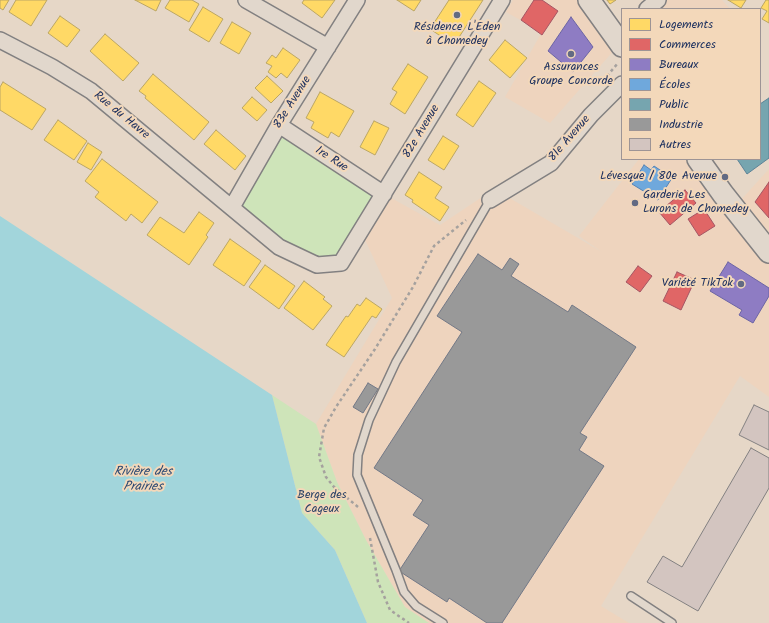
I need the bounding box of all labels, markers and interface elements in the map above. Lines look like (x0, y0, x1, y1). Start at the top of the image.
legend (621, 8, 761, 160)
marker: Résidence L'Eden à Chomedey (452, 10, 462, 20)
text: Logements (659, 15, 713, 34)
place label: Résidence L'Eden à Chomedey (414, 21, 500, 49)
text: Commerces (659, 35, 716, 54)
marker: Assurances Groupe Concorde (566, 49, 576, 59)
text: Bureaux (659, 55, 698, 74)
place label: Assurances Groupe Concorde (529, 61, 613, 89)
street label: 83e Avenue (271, 74, 315, 132)
text: Écoles (659, 75, 690, 94)
street label: Rue du Havre (90, 89, 152, 143)
text: Public (659, 95, 689, 114)
street label: 82e Avenue (400, 103, 444, 161)
street label: 81e Avenue (546, 113, 594, 165)
text: Industrie (659, 115, 703, 134)
text: Autres (659, 135, 691, 154)
street label: 1re Rue (312, 144, 350, 176)
place label: Lévesque / 80e Avenue (600, 170, 717, 184)
marker: Lévesque / 80e Avenue (720, 172, 730, 182)
place label: Garderie Les Lurons de Chomedey (643, 189, 748, 217)
marker: Garderie Les Lurons de Chomedey (630, 198, 640, 208)
place label: Variété TikTok (662, 277, 733, 291)
marker: Variété TikTok (736, 279, 746, 289)
water label: Rivière des Prairies (114, 465, 172, 496)
park label: Berge des Cageux (297, 489, 347, 517)

